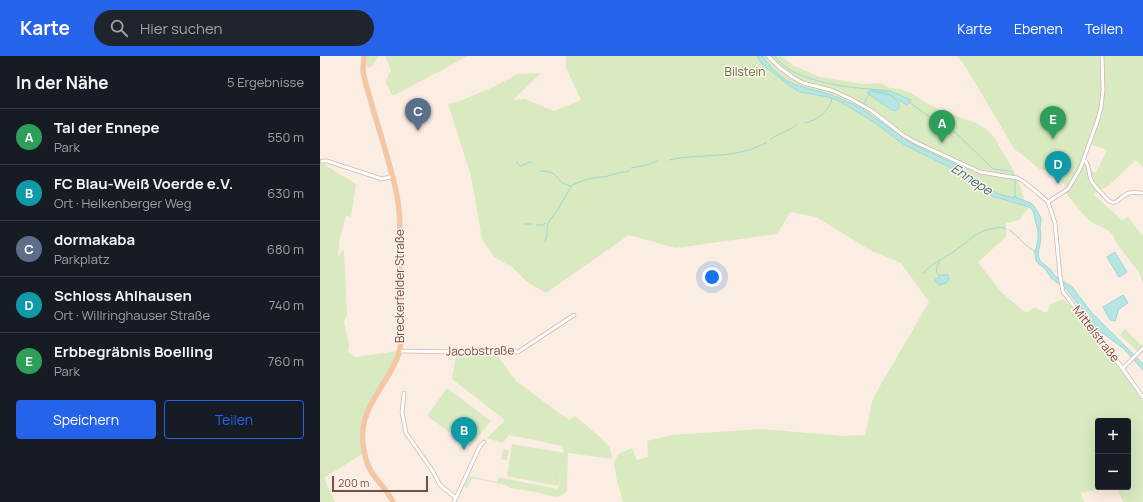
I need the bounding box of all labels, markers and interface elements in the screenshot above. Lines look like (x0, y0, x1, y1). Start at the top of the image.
search box (94, 10, 374, 46)
text: Karte (20, 15, 70, 41)
icon: search (108, 17, 130, 39)
text: Hier suchen (140, 18, 222, 39)
text: Karte (957, 19, 992, 38)
text: Ebenen (1014, 19, 1063, 38)
text: Teilen (1085, 19, 1123, 38)
park label: Bilstein (725, 63, 765, 80)
text: In der Nähe (16, 71, 109, 94)
text: 5 Ergebnisse (227, 73, 304, 91)
pin: C (405, 98, 431, 131)
pin: E (1040, 106, 1066, 139)
pin: A (929, 110, 955, 143)
text: Tal der Ennepe (54, 117, 160, 138)
text: A (25, 128, 33, 146)
text: 550 m (267, 128, 304, 146)
text: Park (54, 138, 80, 156)
pin: D (1045, 151, 1071, 184)
water label: Ennepe (948, 159, 997, 200)
text: FC Blau-Weiß Voerde e.V. (54, 173, 233, 194)
text: B (25, 184, 33, 202)
text: 630 m (267, 184, 304, 202)
text: Ort · Helkenberger Weg (54, 194, 191, 212)
text: dormakaba (54, 229, 135, 250)
street label: Breckerfelder Straße (391, 229, 408, 343)
text: C (24, 240, 34, 258)
text: 680 m (267, 240, 304, 258)
text: Parkplatz (54, 250, 110, 268)
your location (702, 267, 722, 287)
text: Schloss Ahlhausen (54, 285, 192, 306)
text: D (24, 296, 34, 314)
text: 740 m (269, 296, 304, 314)
street label: Mittelstraße (1069, 302, 1124, 366)
text: Ort · Willringhauser Straße (54, 306, 210, 324)
text: Erbbegräbnis Boelling (54, 341, 213, 362)
street label: Jacobstraße (445, 341, 515, 360)
text: E (25, 352, 33, 370)
text: 760 m (268, 352, 304, 370)
text: Park (54, 362, 80, 380)
button: Speichern (16, 400, 156, 439)
button: Teilen (164, 400, 304, 439)
pin: B (451, 417, 477, 450)
map controls (1095, 418, 1131, 490)
button: + (1095, 418, 1131, 454)
button: − (1095, 454, 1131, 490)
scale bar (332, 474, 428, 493)
text: 200 m (338, 475, 369, 490)

